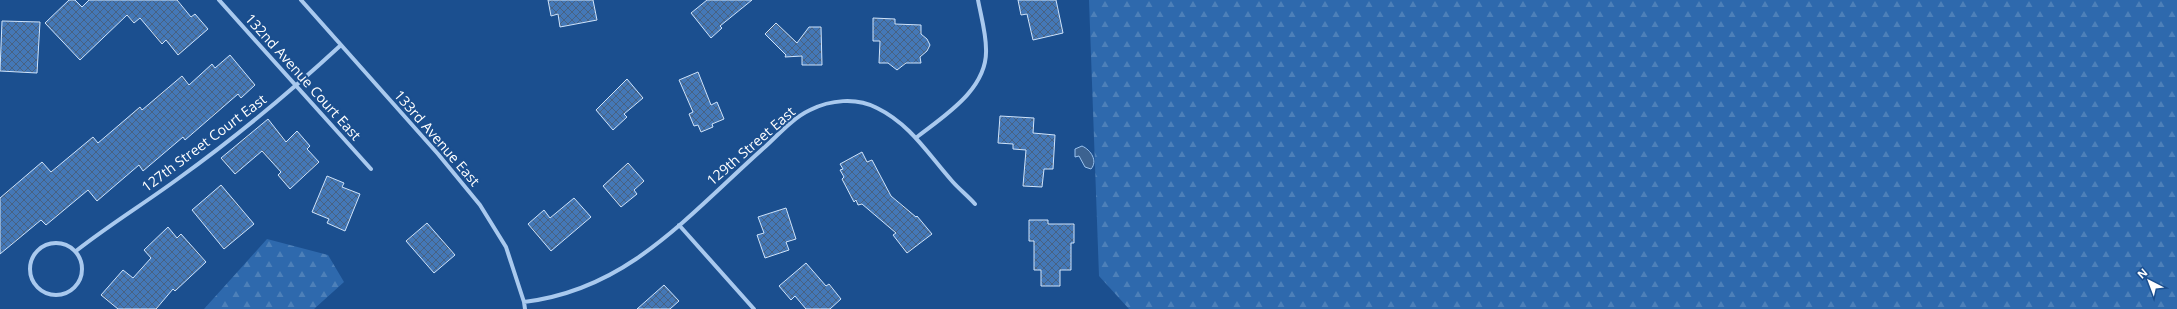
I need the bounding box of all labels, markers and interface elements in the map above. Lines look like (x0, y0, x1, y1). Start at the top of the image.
street label: 132nd Avenue Court East (241, 9, 365, 144)
street label: 133rd Avenue East (390, 86, 484, 190)
street label: 127th Street Court East (138, 89, 270, 196)
street label: 129th Street East (702, 102, 799, 189)
north arrow (2129, 261, 2169, 301)
text: N (2134, 265, 2150, 282)

